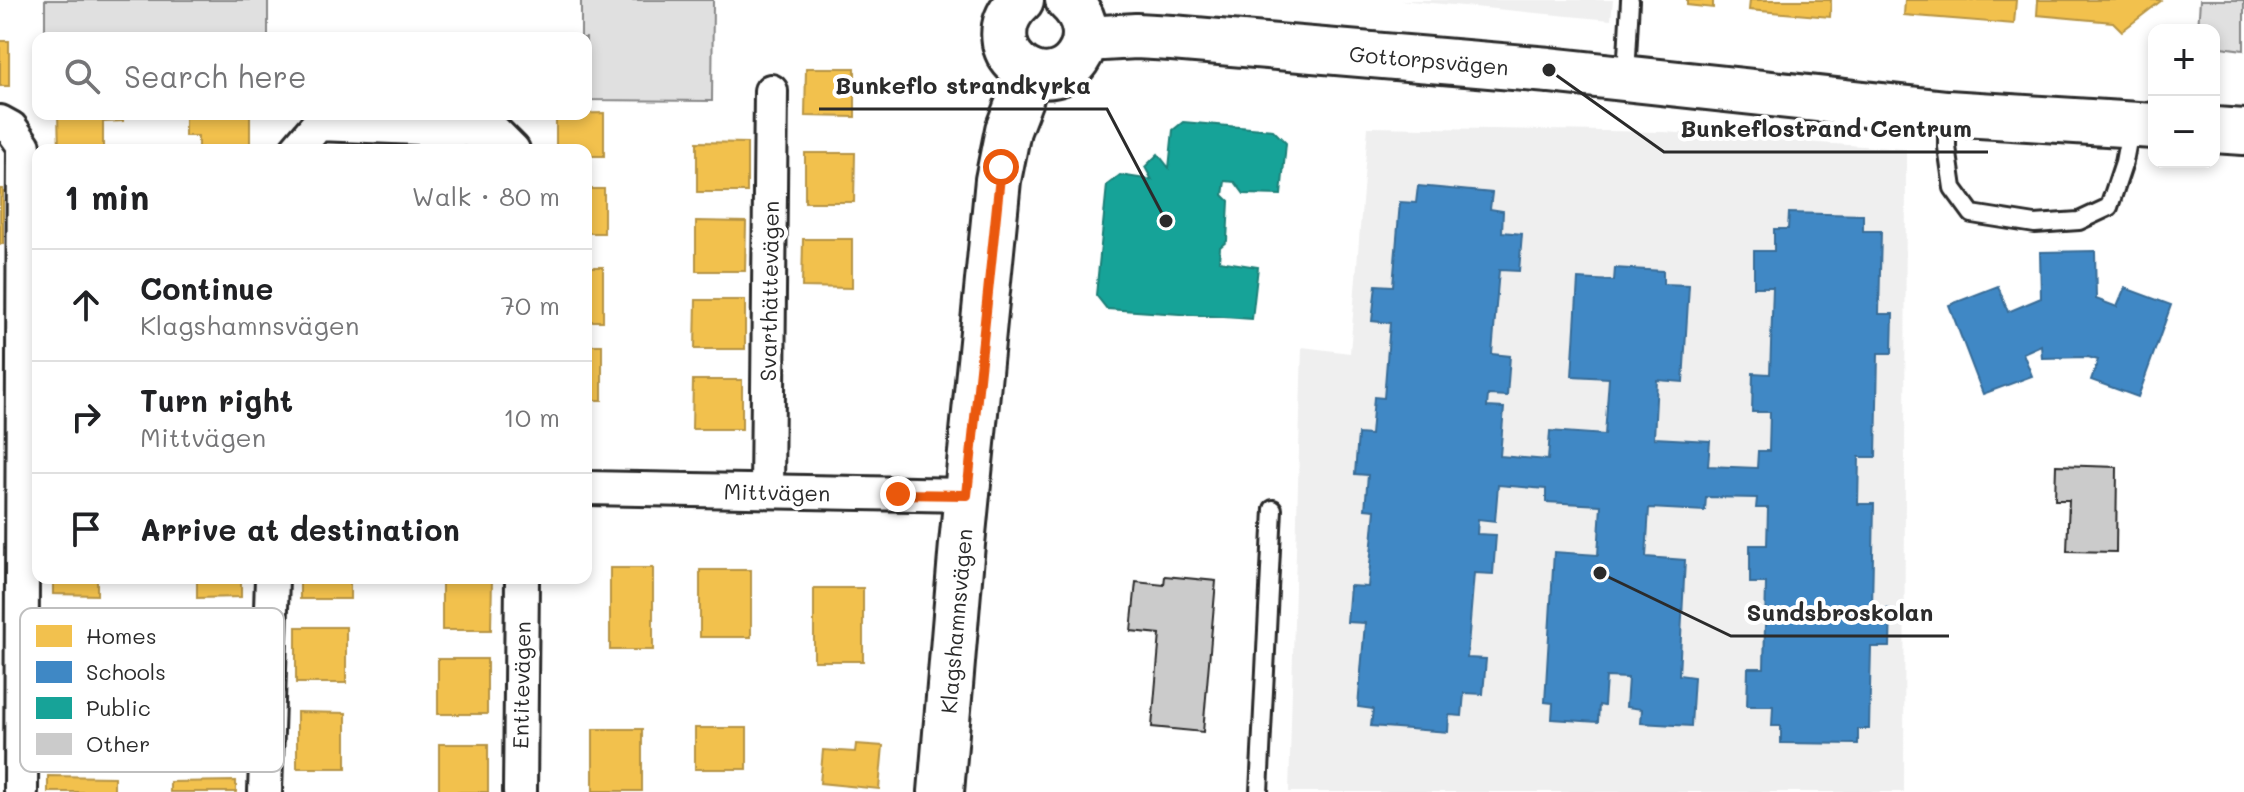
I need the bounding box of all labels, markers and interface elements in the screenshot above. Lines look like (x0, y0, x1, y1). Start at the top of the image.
map controls (2148, 24, 2220, 168)
button: + (2148, 24, 2220, 96)
search box (32, 32, 592, 120)
street label: Gottorpsvägen (1348, 39, 1510, 81)
icon: search (60, 54, 104, 98)
text: Search here (124, 56, 307, 96)
callout: Bunkeflo strandkyrka (819, 61, 1107, 109)
text: Bunkeflo strandkyrka (835, 69, 1091, 100)
button: − (2148, 96, 2220, 168)
callout: Bunkeflostrand Centrum (1664, 104, 1988, 152)
text: Bunkeflostrand Centrum (1680, 112, 1972, 143)
route start (983, 149, 1019, 185)
text: 1 min (64, 174, 149, 219)
text: Walk · 80 m (412, 179, 560, 213)
street label: Svarthättevägen (753, 200, 785, 382)
text: Continue (140, 268, 273, 308)
icon: ahead (64, 283, 108, 327)
text: 70 m (500, 288, 560, 322)
text: Klagshamnsvägen (140, 308, 359, 342)
text: Turn right (140, 380, 293, 420)
icon: right (64, 395, 108, 439)
text: 10 m (503, 400, 560, 434)
text: Mittvägen (140, 420, 266, 454)
route end (880, 476, 916, 512)
street label: Mittvägen (723, 477, 831, 507)
icon: arrive (64, 507, 108, 551)
text: Arrive at destination (140, 509, 460, 549)
street label: Klagshamnsvägen (933, 527, 979, 715)
callout: Sundsbroskolan (1731, 588, 1949, 636)
text: Sundsbroskolan (1747, 596, 1933, 627)
legend (20, 608, 284, 772)
text: Homes (86, 621, 157, 650)
street label: Entitevägen (505, 621, 537, 749)
text: Schools (86, 657, 166, 686)
text: Public (86, 693, 151, 722)
text: Other (86, 729, 150, 758)

